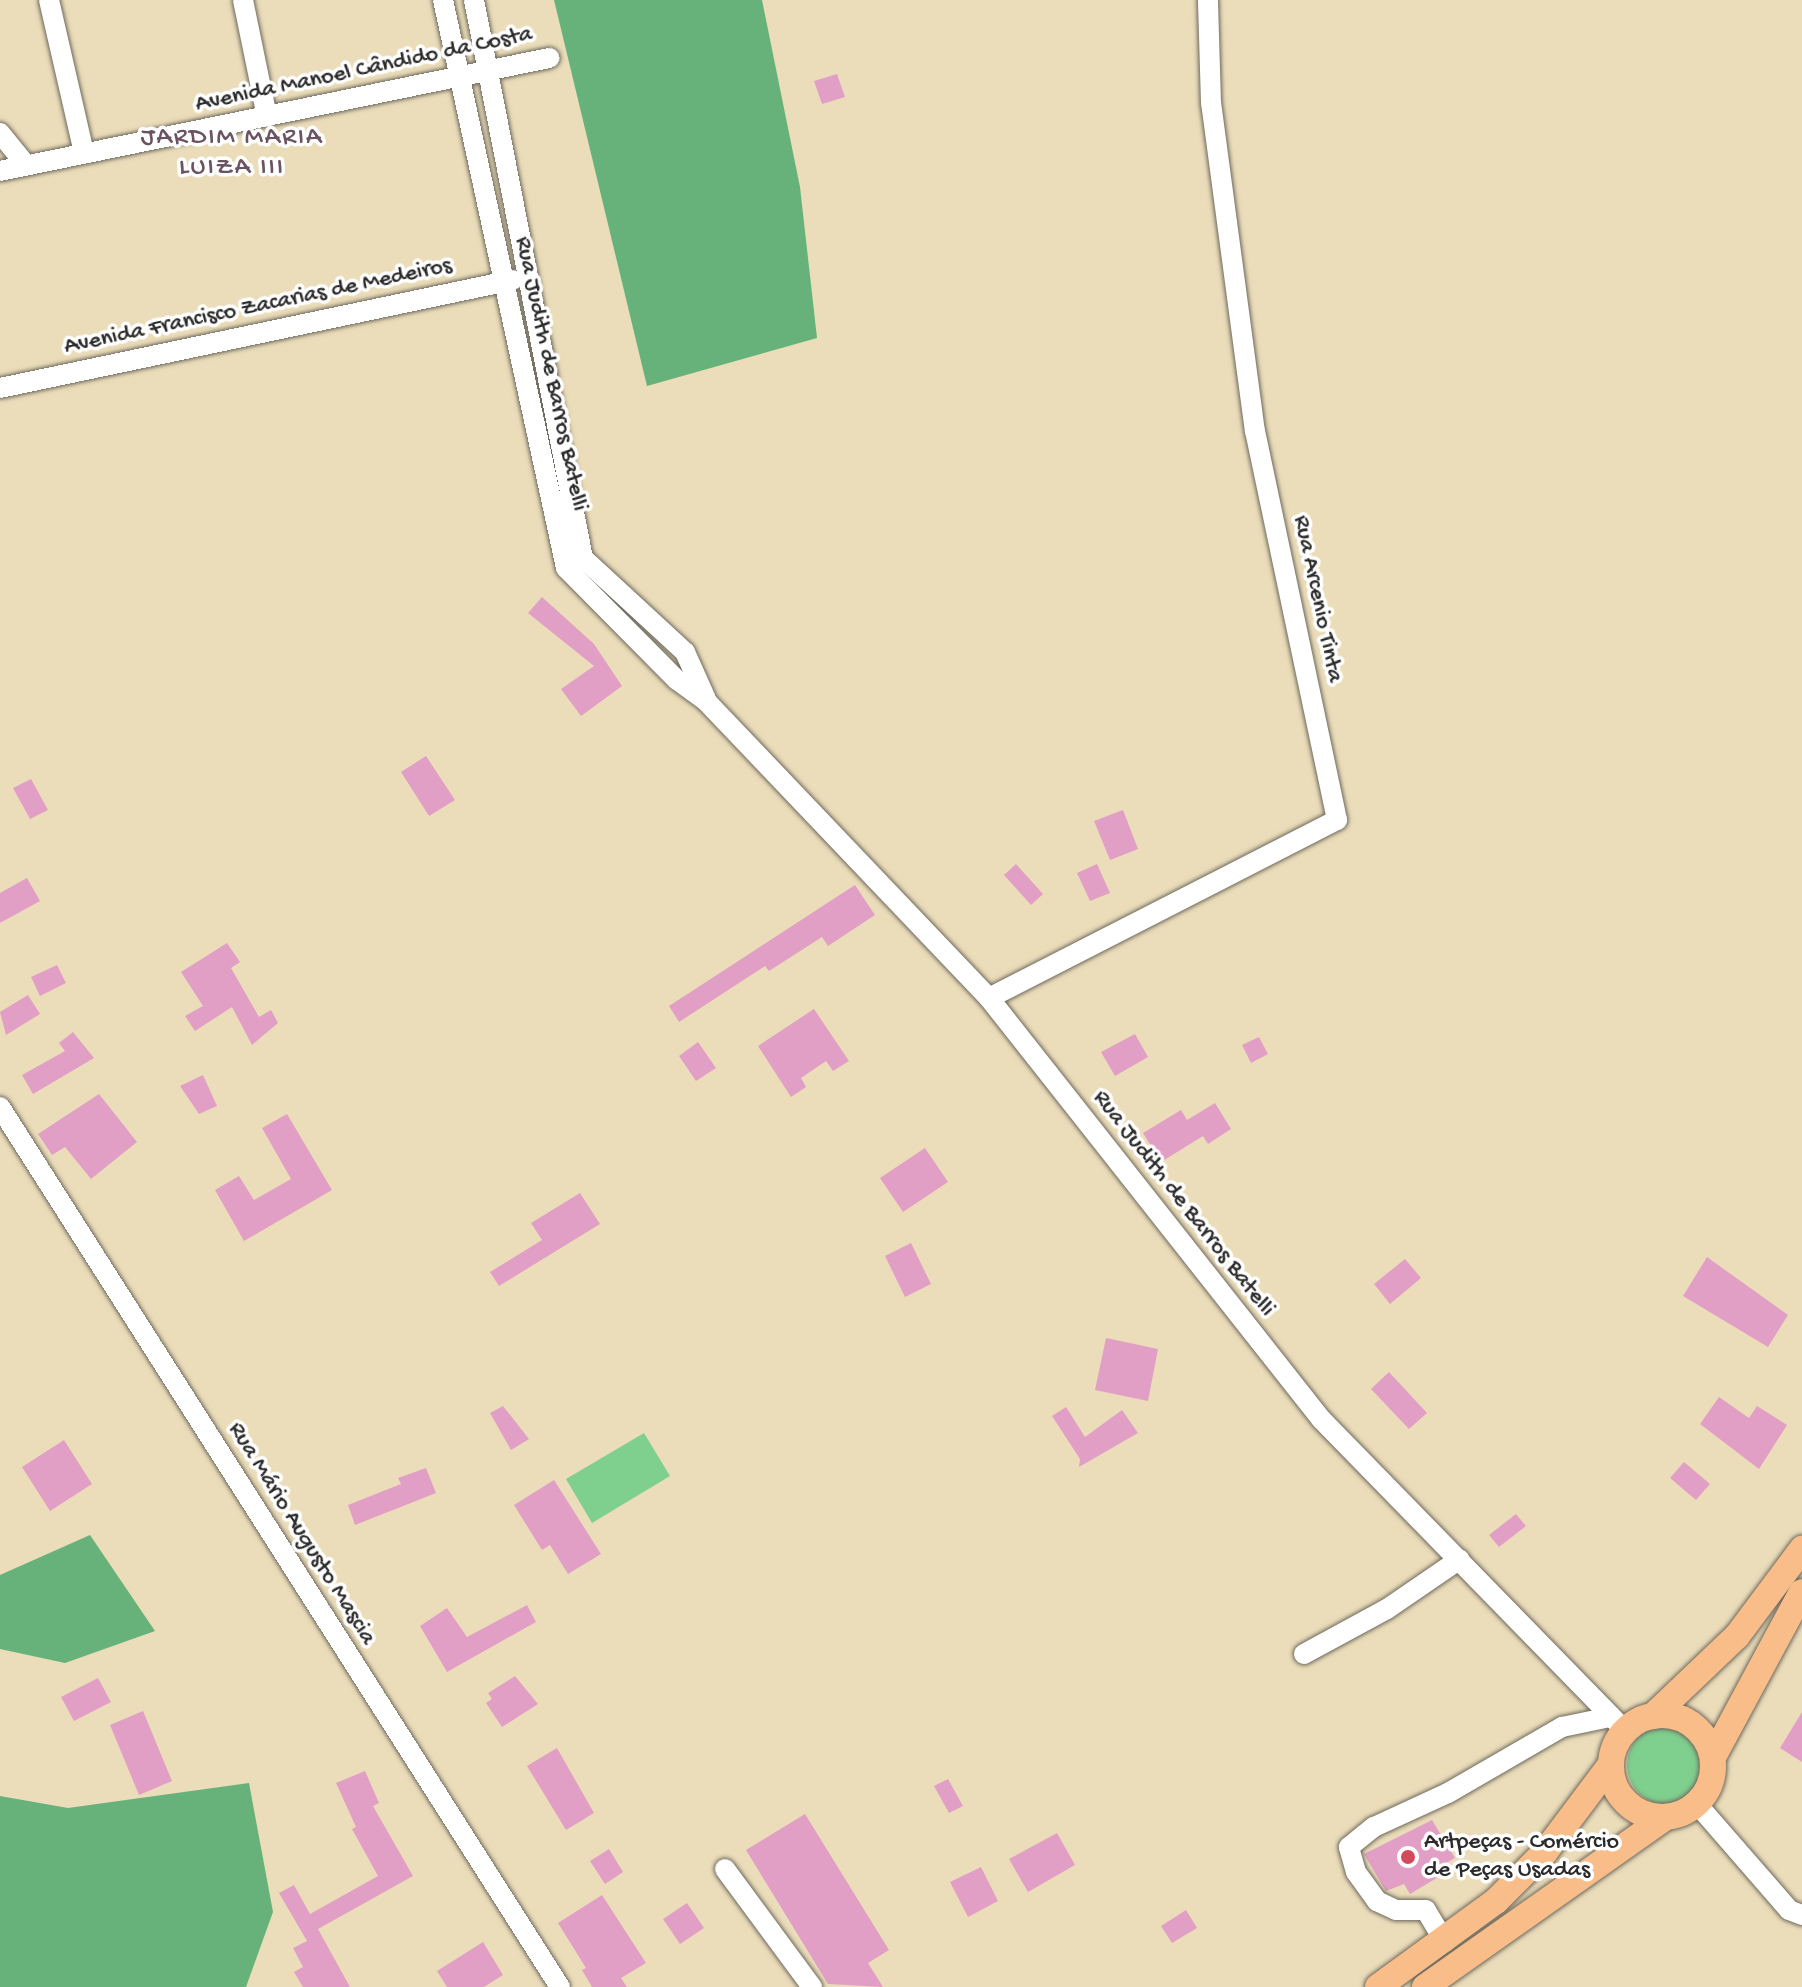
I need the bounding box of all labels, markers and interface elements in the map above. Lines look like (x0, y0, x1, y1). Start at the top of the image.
street label: Avenida Manoel Cândido da Costa (193, 20, 535, 120)
district label: JARDIM MARIA LUIZA III (141, 123, 323, 184)
street label: Rua Judith de Barros Batelli (507, 234, 593, 514)
street label: Avenida Francisco Zacarias de Medeiros (62, 252, 454, 362)
street label: Rua Arcenio Tinta (1285, 513, 1349, 685)
street label: Rua Judith de Barros Batelli (1086, 1085, 1280, 1323)
street label: Rua Mário Augusto Mascia (221, 1417, 381, 1651)
place label: Artpeças - Comércio de Peças Usadas (1424, 1829, 1619, 1885)
marker: Artpeças - Comércio de Peças Usadas (1399, 1848, 1417, 1866)

